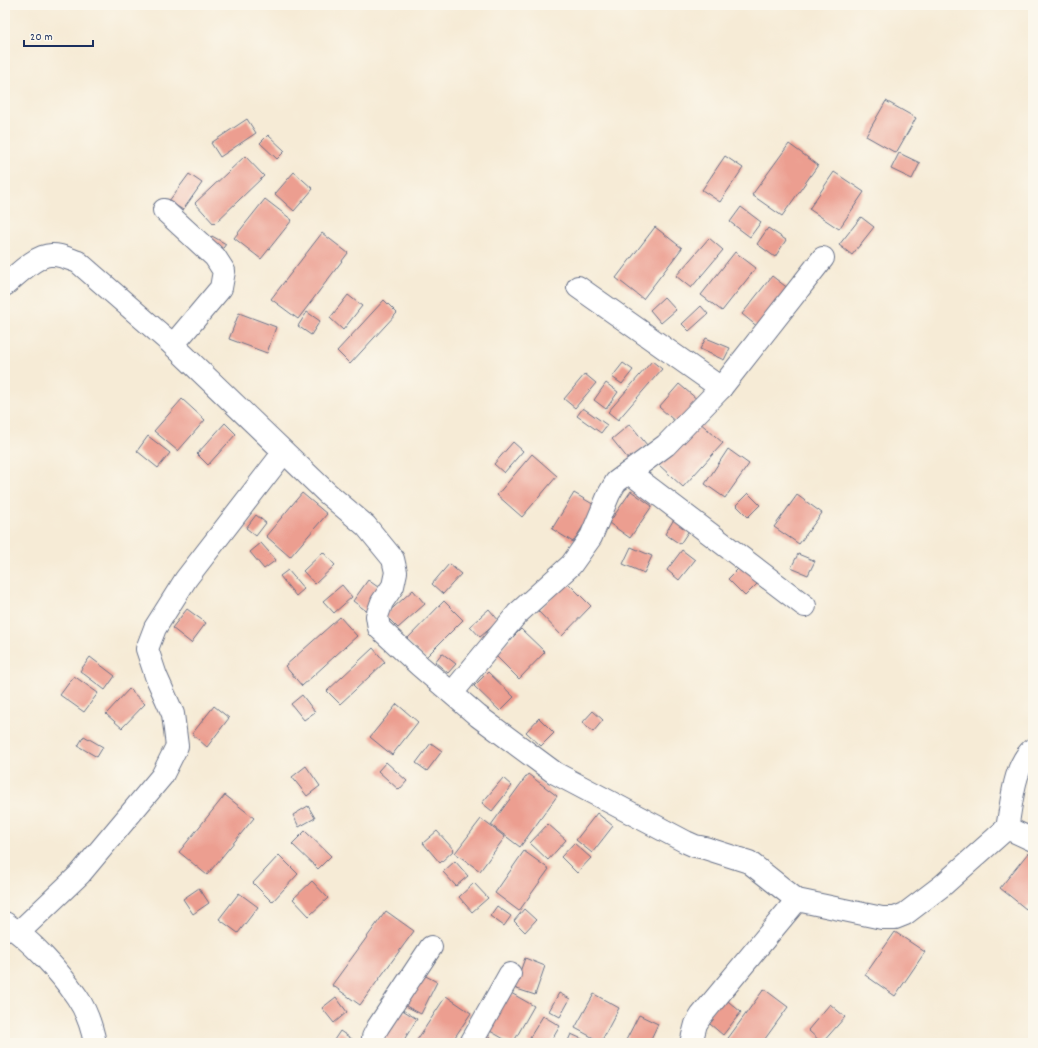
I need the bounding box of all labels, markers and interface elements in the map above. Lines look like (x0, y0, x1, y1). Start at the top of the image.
scale bar (24, 22, 93, 48)
text: 20 m (30, 29, 53, 46)

